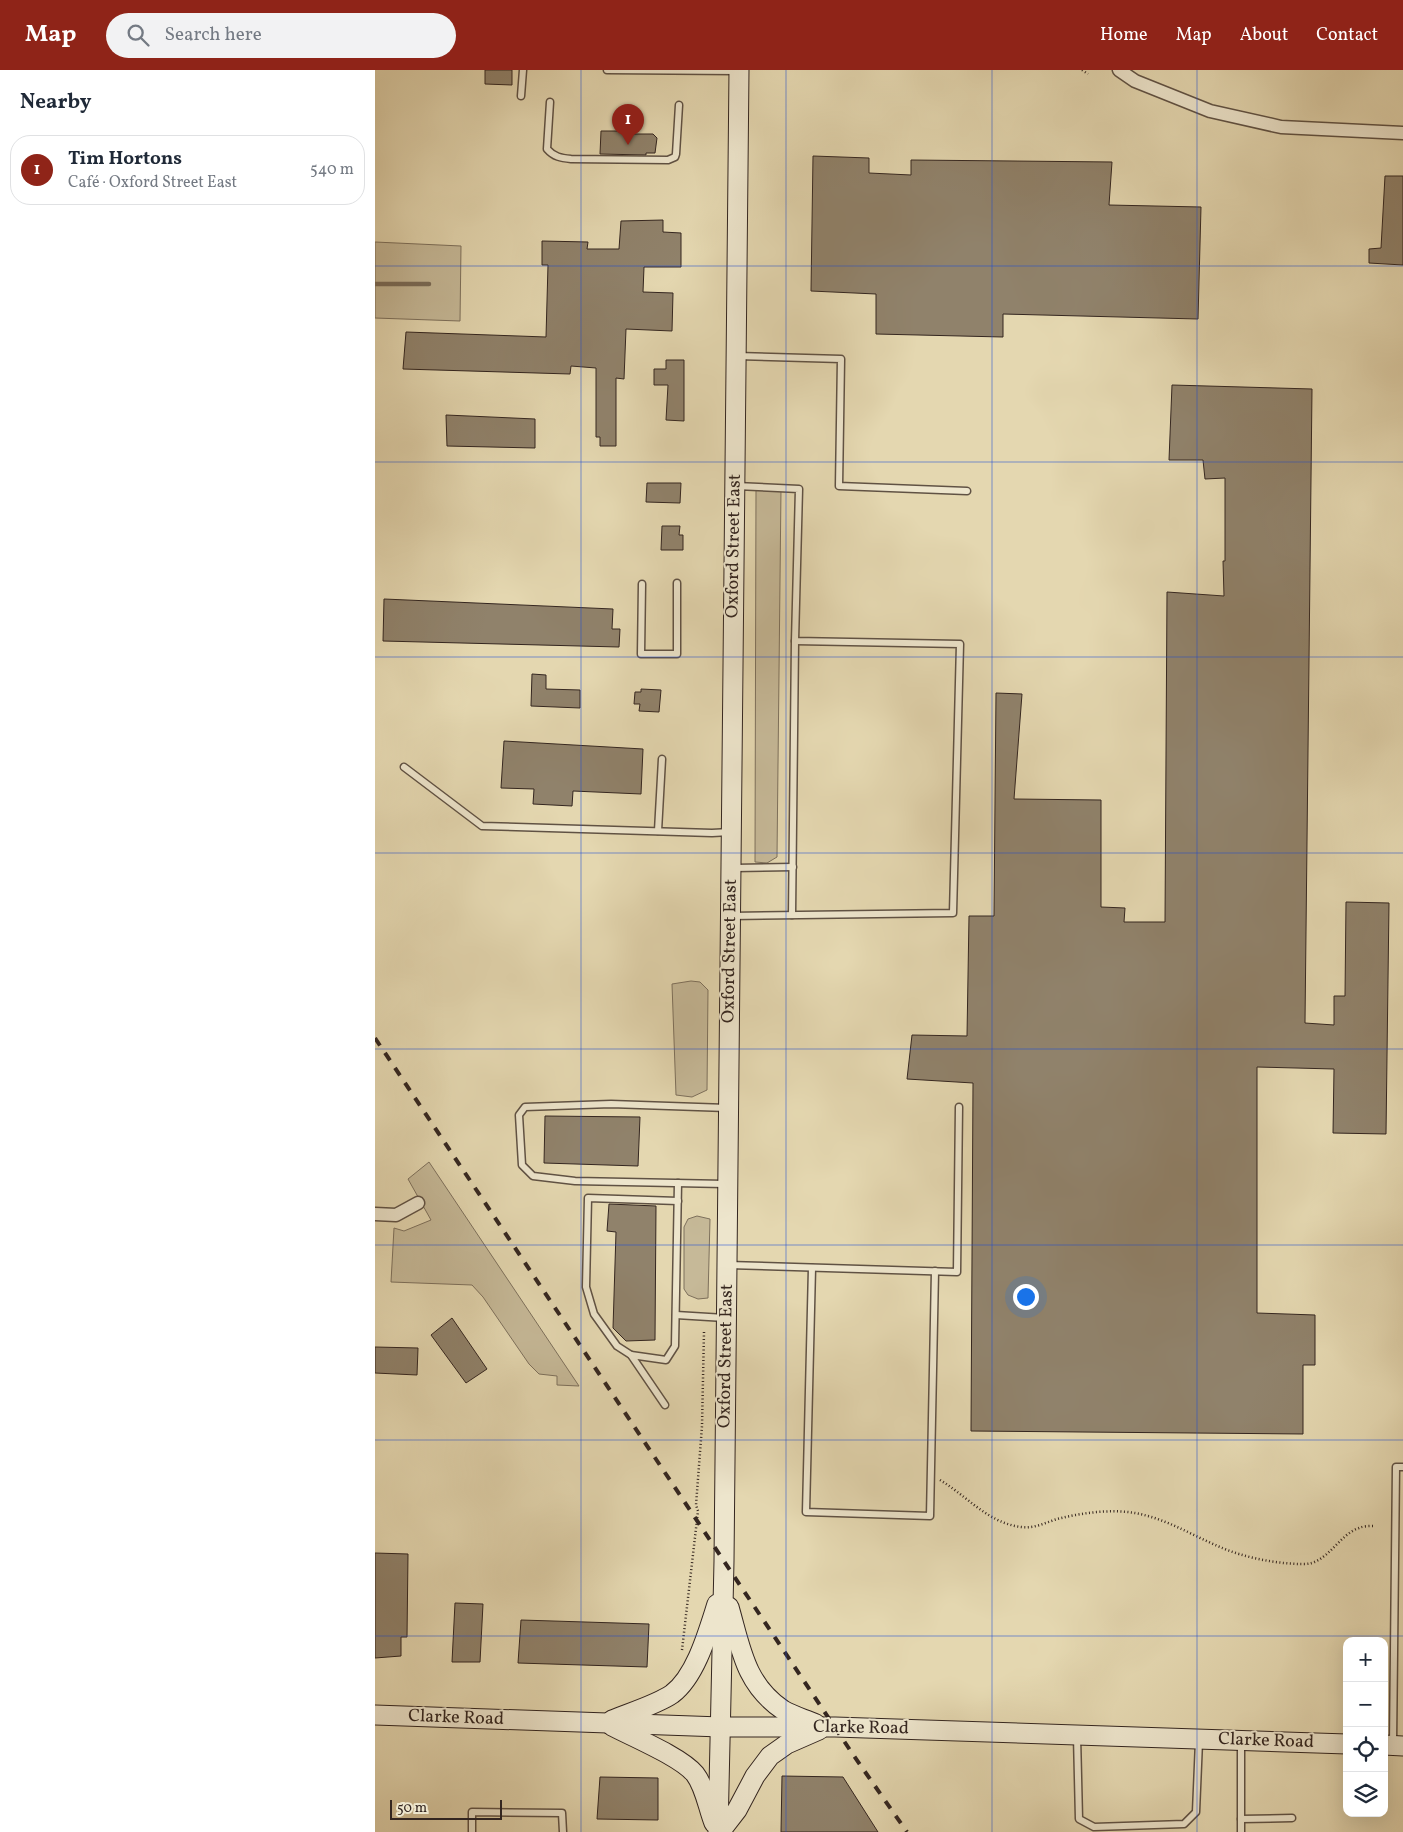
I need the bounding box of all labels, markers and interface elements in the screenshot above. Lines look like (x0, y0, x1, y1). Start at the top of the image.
search box (106, 13, 456, 58)
text: Map (25, 18, 76, 52)
icon: search (124, 21, 152, 49)
text: Search here (164, 22, 262, 48)
text: Home (1100, 23, 1148, 48)
text: Map (1176, 23, 1212, 48)
text: About (1240, 23, 1288, 48)
text: Contact (1316, 23, 1378, 48)
text: Nearby (20, 88, 91, 117)
pin: 1 (612, 104, 644, 145)
text: Tim Hortons (68, 146, 182, 172)
text: 1 (34, 159, 40, 181)
text: 540 m (310, 159, 354, 181)
text: Café · Oxford Street East (68, 172, 237, 194)
street label: Oxford Street East (720, 474, 748, 618)
street label: Oxford Street East (716, 879, 744, 1023)
street label: Oxford Street East (712, 1284, 740, 1428)
your location (1013, 1284, 1039, 1310)
map controls (1343, 1637, 1388, 1817)
button: + (1343, 1637, 1388, 1682)
button: − (1343, 1682, 1388, 1727)
street label: Clarke Road (408, 1704, 504, 1732)
street label: Clarke Road (813, 1715, 909, 1741)
street label: Clarke Road (1218, 1727, 1314, 1755)
button: locate (1343, 1727, 1388, 1772)
button: layers (1343, 1772, 1388, 1817)
scale bar (390, 1797, 503, 1820)
text: 50 m (397, 1799, 427, 1818)

